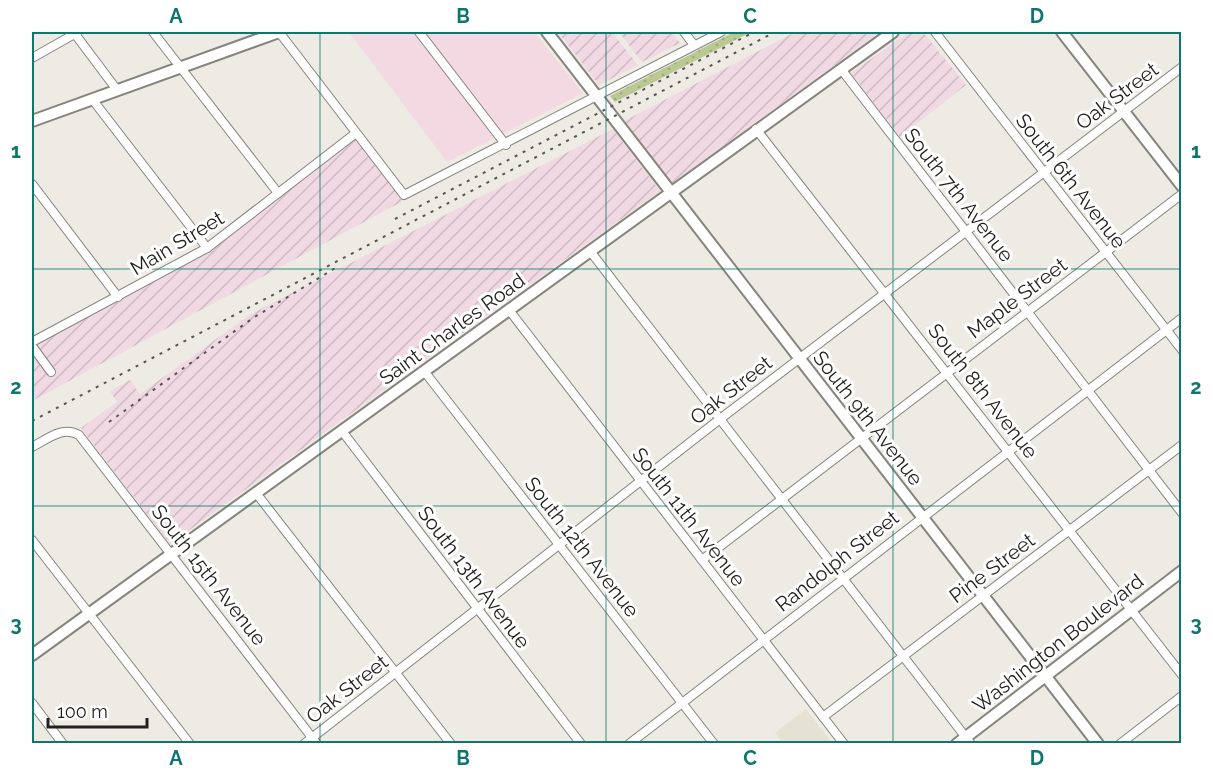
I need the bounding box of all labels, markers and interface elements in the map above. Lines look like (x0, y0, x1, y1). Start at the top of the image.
text: A (169, 4, 183, 28)
text: B (456, 4, 470, 28)
text: C (743, 4, 757, 28)
text: D (1030, 4, 1044, 28)
street label: Oak Street (1071, 57, 1163, 135)
street label: South 6th Avenue (1011, 109, 1131, 253)
street label: South 7th Avenue (899, 123, 1019, 267)
text: 1 (11, 139, 21, 163)
text: 1 (1191, 139, 1201, 163)
street label: Main Street (126, 206, 228, 280)
street label: Maple Street (962, 253, 1072, 343)
street label: Saint Charles Road (375, 268, 529, 390)
street label: South 8th Avenue (923, 319, 1043, 463)
street label: South 9th Avenue (808, 346, 928, 490)
street label: Oak Street (685, 351, 777, 429)
text: 2 (10, 375, 22, 399)
text: 2 (1190, 375, 1202, 399)
street label: South 11th Avenue (627, 443, 751, 591)
street label: South 12th Avenue (520, 472, 644, 622)
street label: South 15th Avenue (147, 500, 272, 650)
street label: South 13th Avenue (413, 501, 535, 653)
street label: Randolph Street (771, 505, 904, 617)
street label: Pine Street (945, 528, 1040, 608)
street label: Washington Boulevard (968, 569, 1148, 717)
text: 3 (10, 612, 22, 636)
text: 3 (1190, 612, 1202, 636)
street label: Oak Street (301, 650, 393, 728)
scale bar (48, 691, 147, 729)
text: 100 m (57, 701, 108, 722)
text: A (169, 746, 183, 770)
text: B (456, 746, 470, 770)
text: C (743, 746, 757, 770)
text: D (1030, 746, 1044, 770)

